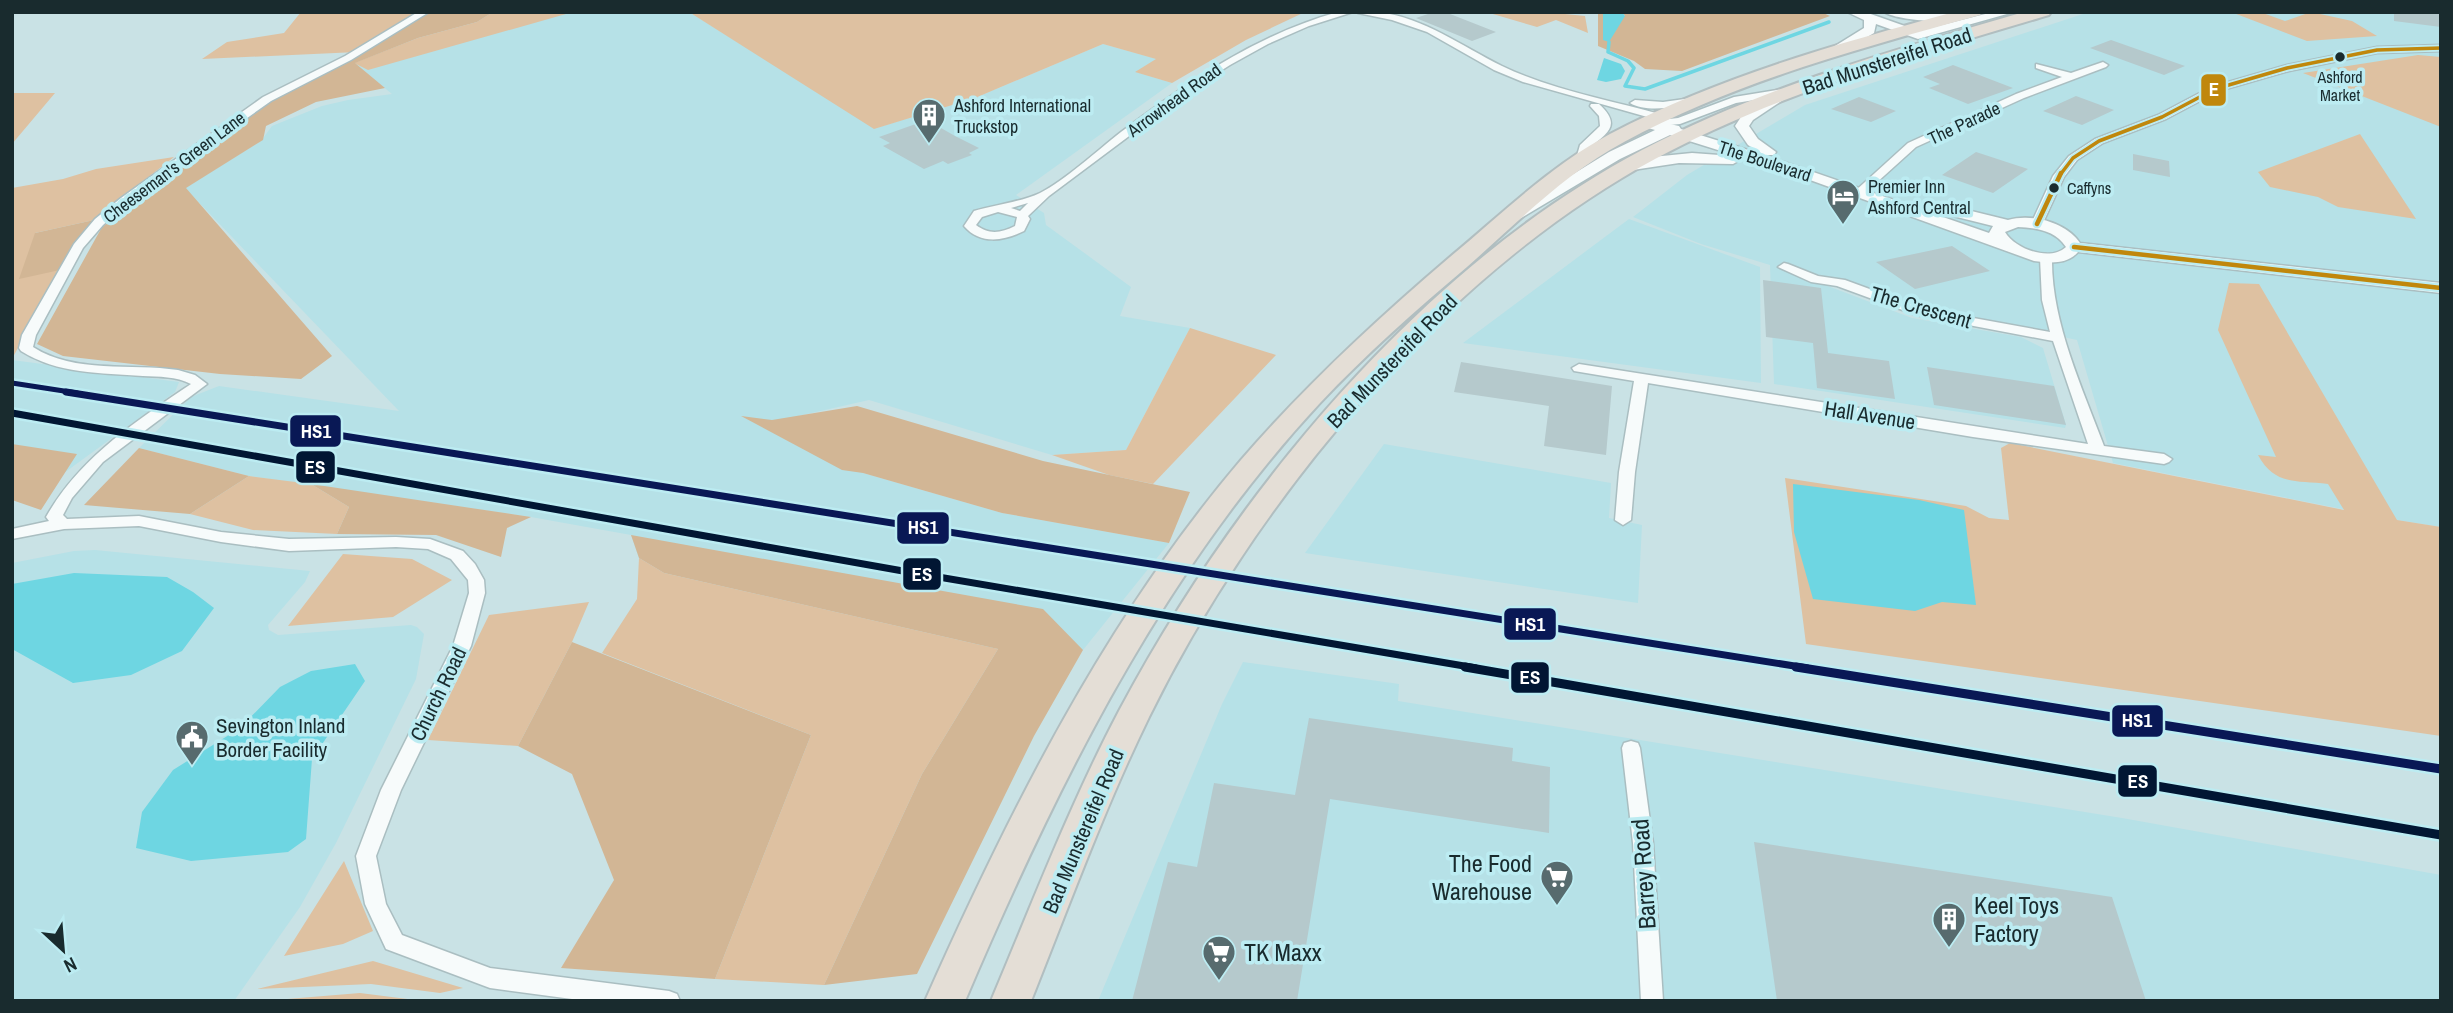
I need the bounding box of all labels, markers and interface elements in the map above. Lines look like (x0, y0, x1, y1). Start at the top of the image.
street label: Bad Munstereifel Road (1799, 20, 1975, 102)
marker: Ashford Market (2333, 50, 2347, 64)
street label: Arrowhead Road (1121, 57, 1226, 143)
place label: Ashford Market (2316, 66, 2363, 106)
line badge: E (2200, 73, 2227, 107)
text: E (2209, 76, 2219, 102)
place label: Ashford International Truckstop (953, 93, 1091, 139)
street label: The Parade (1924, 95, 2004, 151)
building icon: Ashford International Truckstop (910, 96, 948, 145)
street label: Cheeseman's Green Lane (98, 105, 250, 229)
street label: The Boulevard (1715, 134, 1815, 188)
place label: Premier Inn Ashford Central (1867, 174, 1971, 220)
hotel icon: Premier Inn Ashford Central (1824, 177, 1862, 226)
place label: Caffyns (2067, 177, 2111, 199)
marker: Caffyns (2047, 181, 2061, 195)
street label: The Crescent (1867, 279, 1975, 335)
street label: Bad Munstereifel Road (1320, 288, 1464, 434)
street label: Hall Avenue (1822, 394, 1918, 436)
line badge: HS1 (289, 414, 342, 448)
text: HS1 (301, 418, 331, 444)
line badge: ES (295, 450, 336, 484)
text: ES (305, 454, 325, 480)
line badge: HS1 (896, 511, 950, 545)
text: HS1 (908, 514, 938, 540)
line badge: ES (902, 557, 942, 591)
text: ES (912, 561, 932, 587)
line badge: HS1 (1503, 607, 1557, 641)
text: HS1 (1515, 611, 1545, 637)
street label: Church Road (403, 642, 473, 746)
line badge: ES (1510, 661, 1550, 694)
text: ES (1520, 664, 1540, 690)
line badge: HS1 (2111, 704, 2164, 738)
text: HS1 (2122, 707, 2152, 733)
place label: Sevington Inland Border Facility (216, 711, 345, 764)
public building icon: Sevington Inland Border Facility (173, 718, 211, 767)
street label: Bad Munstereifel Road (1035, 744, 1131, 918)
line badge: ES (2117, 764, 2158, 798)
text: ES (2128, 768, 2148, 794)
street label: Barrey Road (1623, 818, 1663, 930)
place label: The Food Warehouse (1432, 847, 1532, 907)
supermarket icon: The Food Warehouse (1538, 858, 1576, 907)
place label: Keel Toys Factory (1974, 889, 2059, 949)
building icon: Keel Toys Factory (1930, 900, 1968, 949)
north arrow (28, 915, 98, 985)
supermarket icon: TK Maxx (1200, 933, 1238, 982)
place label: TK Maxx (1244, 936, 1322, 968)
text: N (60, 951, 81, 979)

